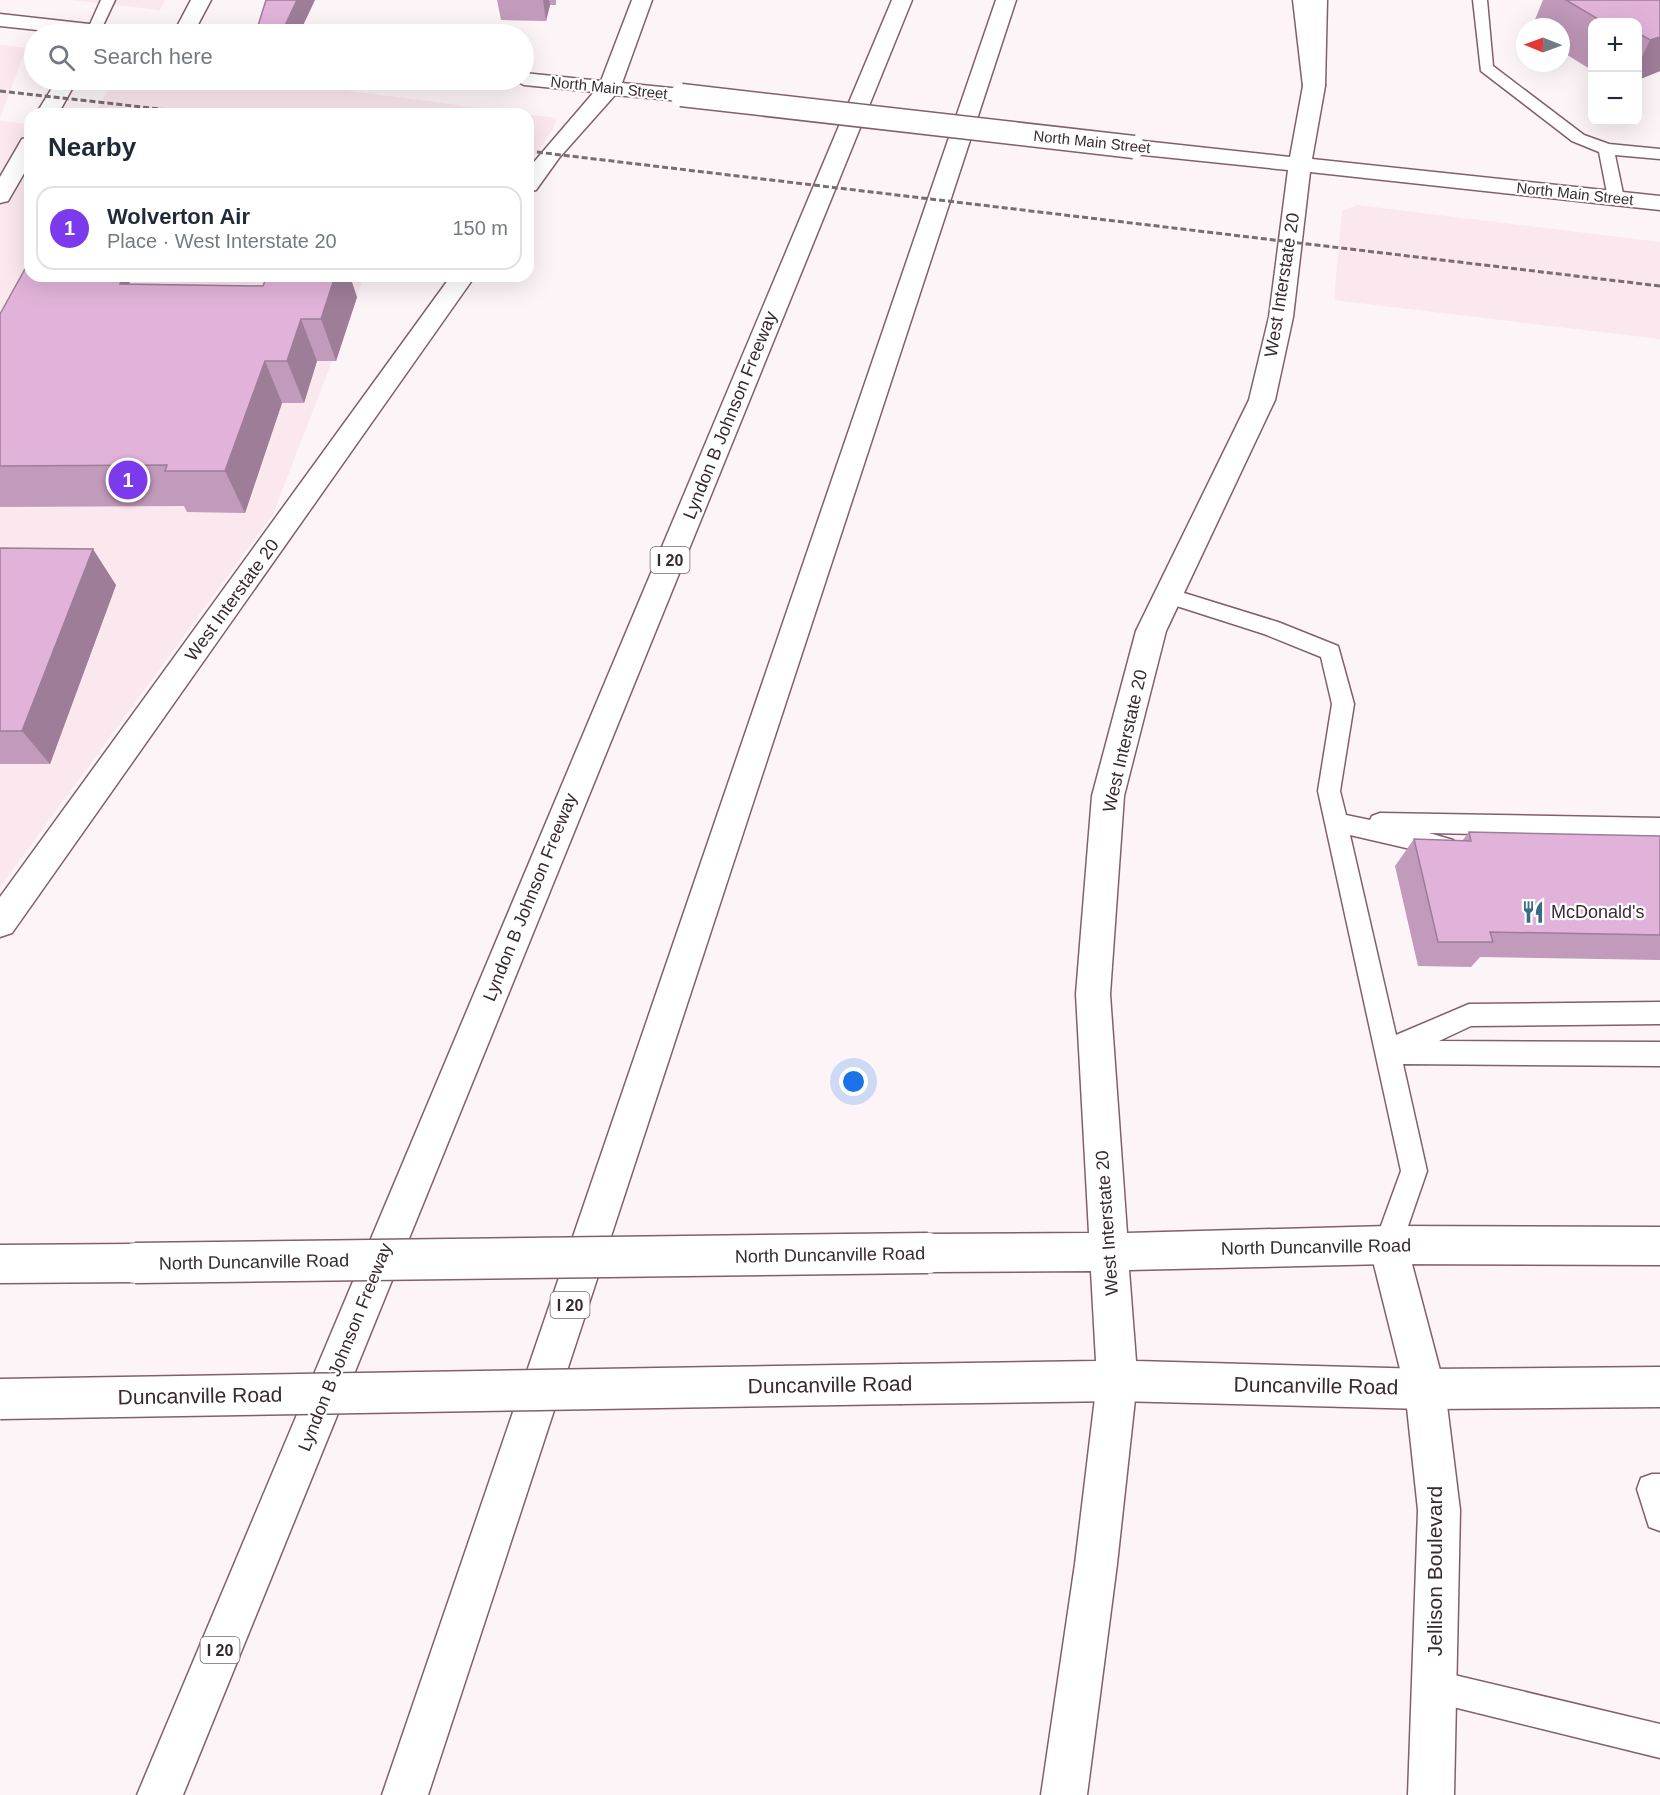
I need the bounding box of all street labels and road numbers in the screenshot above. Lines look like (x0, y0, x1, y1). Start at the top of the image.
street label: North Main Street (550, 73, 669, 102)
street label: North Main Street (1033, 127, 1152, 156)
street label: North Main Street (1516, 179, 1635, 208)
street label: West Interstate 20 (1261, 211, 1303, 359)
street label: Lyndon B Johnson Freeway (679, 308, 781, 522)
street label: West Interstate 20 (181, 535, 283, 665)
road number: I 20 (650, 547, 690, 573)
street label: West Interstate 20 (1099, 668, 1151, 814)
street label: Lyndon B Johnson Freeway (479, 790, 581, 1004)
street label: West Interstate 20 (1092, 1150, 1122, 1296)
street label: North Duncanville Road (1221, 1235, 1411, 1259)
street label: Lyndon B Johnson Freeway (294, 1240, 396, 1454)
street label: North Duncanville Road (735, 1243, 925, 1267)
street label: North Duncanville Road (159, 1250, 349, 1274)
road number: I 20 (550, 1292, 590, 1318)
street label: Duncanville Road (747, 1372, 912, 1397)
street label: Duncanville Road (1234, 1373, 1399, 1398)
street label: Duncanville Road (117, 1383, 282, 1408)
street label: Jellison Boulevard (1423, 1486, 1446, 1656)
road number: I 20 (200, 1637, 240, 1663)

